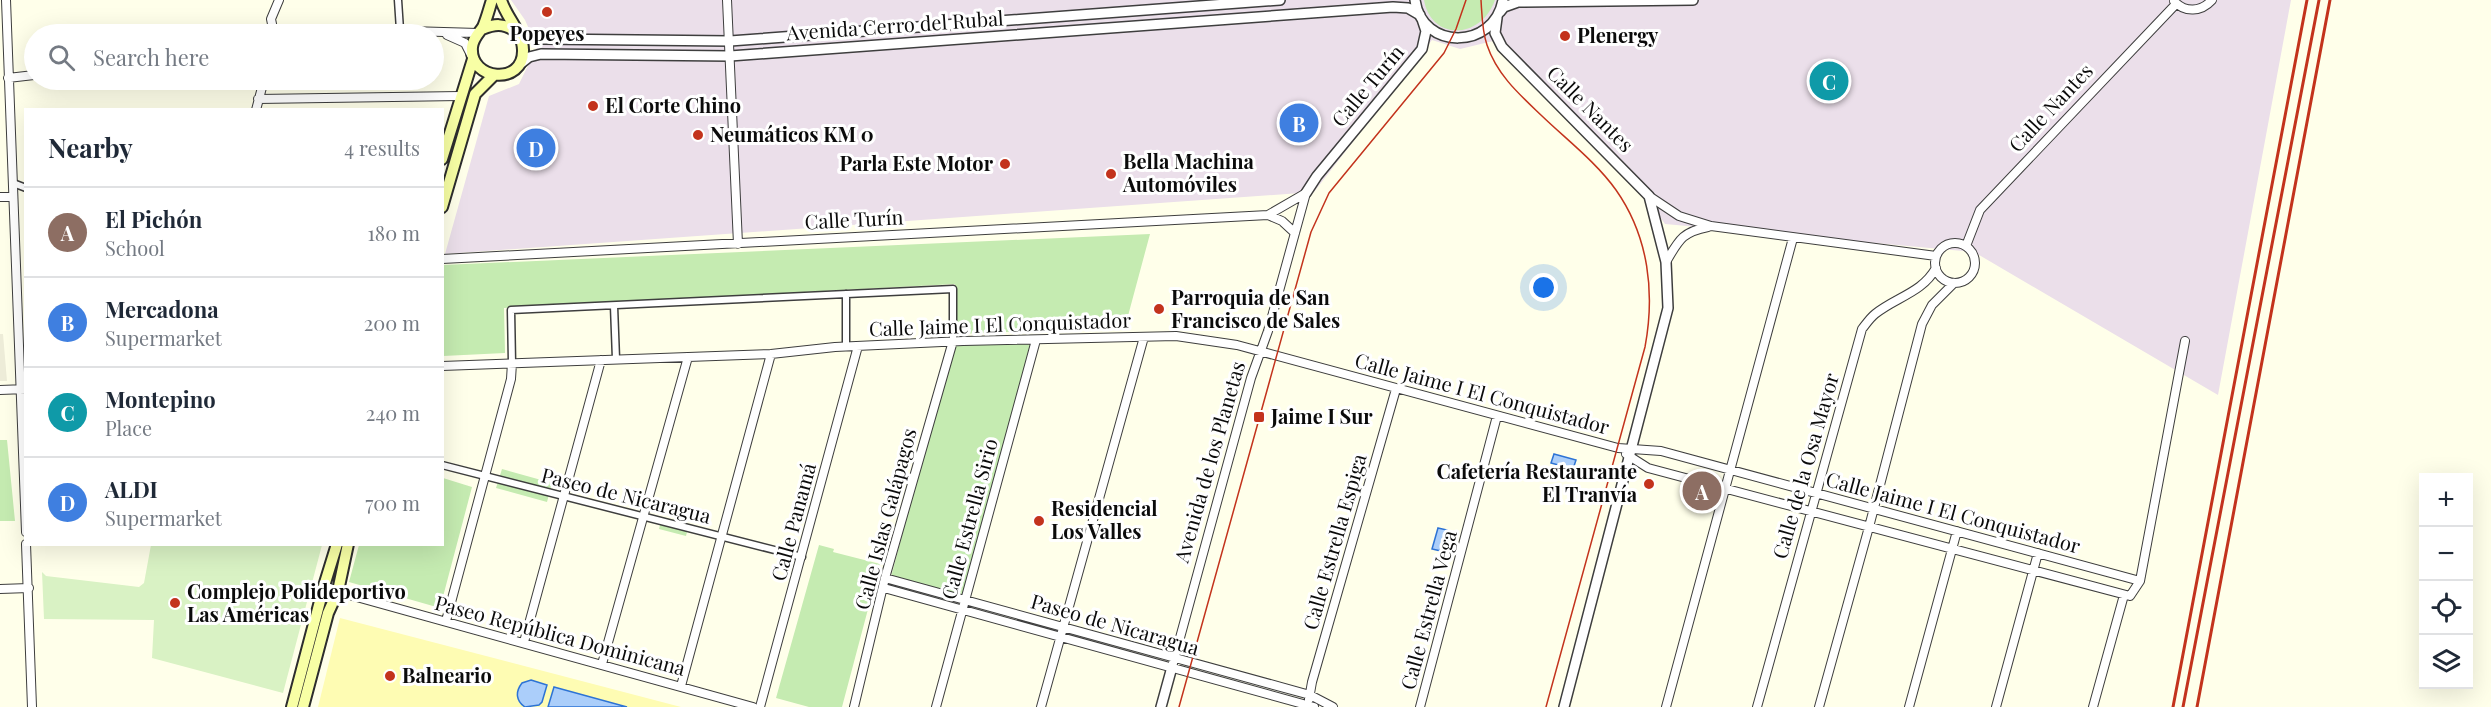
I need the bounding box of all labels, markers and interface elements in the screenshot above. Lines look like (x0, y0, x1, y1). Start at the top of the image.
street label: Avenida Cerro del Rubal (784, 3, 1005, 46)
marker: Popeyes (540, 5, 554, 19)
place label: Popeyes (509, 19, 585, 46)
place label: Plenergy (1577, 21, 1659, 48)
search box (24, 24, 444, 90)
marker: Plenergy (1558, 29, 1572, 43)
street label: Calle Turín (1325, 38, 1409, 132)
icon: search (45, 41, 78, 74)
text: Search here (93, 42, 209, 72)
street label: Calle Nantes (2002, 57, 2098, 157)
pin: C (1810, 58, 1848, 104)
street label: Calle Nantes (1542, 59, 1640, 157)
place label: El Corte Chino (605, 91, 741, 118)
marker: El Corte Chino (586, 99, 600, 113)
pin: B (1280, 100, 1318, 146)
place label: Neumáticos KM 0 (710, 120, 874, 147)
pin: D (516, 126, 556, 170)
marker: Neumáticos KM 0 (691, 128, 705, 142)
text: Nearby (48, 130, 133, 165)
text: 4 results (344, 134, 420, 161)
place label: Bella Machina Automóviles (1122, 147, 1254, 197)
place label: Parla Este Motor (839, 149, 994, 176)
marker: Parla Este Motor (998, 157, 1012, 171)
marker: Bella Machina Automóviles (1104, 167, 1118, 181)
street label: Calle Turín (804, 202, 904, 235)
text: El Pichón (105, 204, 202, 234)
text: A (61, 219, 74, 246)
text: 180 m (367, 219, 420, 246)
text: School (105, 234, 165, 261)
your location (1529, 273, 1558, 302)
place label: Parroquia de San Francisco de Sales (1171, 283, 1340, 333)
text: Mercadona (105, 294, 219, 324)
marker: Parroquia de San Francisco de Sales (1152, 302, 1166, 316)
street label: Calle Jaime I El Conquistador (868, 305, 1132, 342)
text: B (61, 309, 74, 336)
text: 200 m (364, 309, 420, 336)
text: Supermarket (105, 324, 222, 351)
street label: Calle Jaime I El Conquistador (1352, 346, 1613, 440)
street label: Avenida de los Planetas (1167, 358, 1250, 566)
street label: Calle de la Osa Mayor (1765, 370, 1844, 562)
text: Montepino (105, 384, 216, 414)
text: C (60, 399, 75, 426)
text: 240 m (366, 399, 420, 426)
place label: Jaime I Sur (1270, 402, 1373, 429)
marker: Jaime I Sur (1252, 410, 1266, 424)
text: Place (105, 414, 152, 441)
street label: Calle Islas Galápagos (847, 425, 922, 612)
street label: Calle Estrella Sirio (934, 435, 1003, 602)
street label: Calle Estrella Espiga (1296, 450, 1372, 633)
place label: Cafetería Restaurante El Tranvía (1437, 457, 1638, 507)
street label: Paseo de Nicaragua (539, 460, 714, 529)
street label: Calle Panamá (764, 460, 821, 584)
street label: Calle Jaime I El Conquistador (1823, 465, 2084, 559)
pin: A (1682, 468, 1722, 514)
map controls (2419, 473, 2473, 689)
button: + (2419, 473, 2473, 527)
text: ALDI (105, 474, 158, 504)
marker: Cafetería Restaurante El Tranvía (1642, 477, 1656, 491)
text: D (60, 489, 75, 516)
text: 700 m (365, 489, 420, 516)
place label: Residencial Los Valles (1051, 494, 1157, 544)
text: Supermarket (105, 504, 222, 531)
marker: Residencial Los Valles (1032, 514, 1046, 528)
street label: Calle Estrella Vega (1393, 527, 1462, 692)
button: − (2419, 527, 2473, 581)
place label: Complejo Polideportivo Las Américas (187, 577, 406, 627)
button: locate (2419, 581, 2473, 635)
street label: Paseo de Nicaragua (1028, 587, 1203, 660)
street label: Paseo República Dominicana (432, 588, 689, 681)
marker: Complejo Polideportivo Las Américas (168, 596, 182, 610)
button: layers (2419, 635, 2473, 689)
place label: Balneario (402, 661, 492, 688)
marker: Balneario (383, 669, 397, 683)

